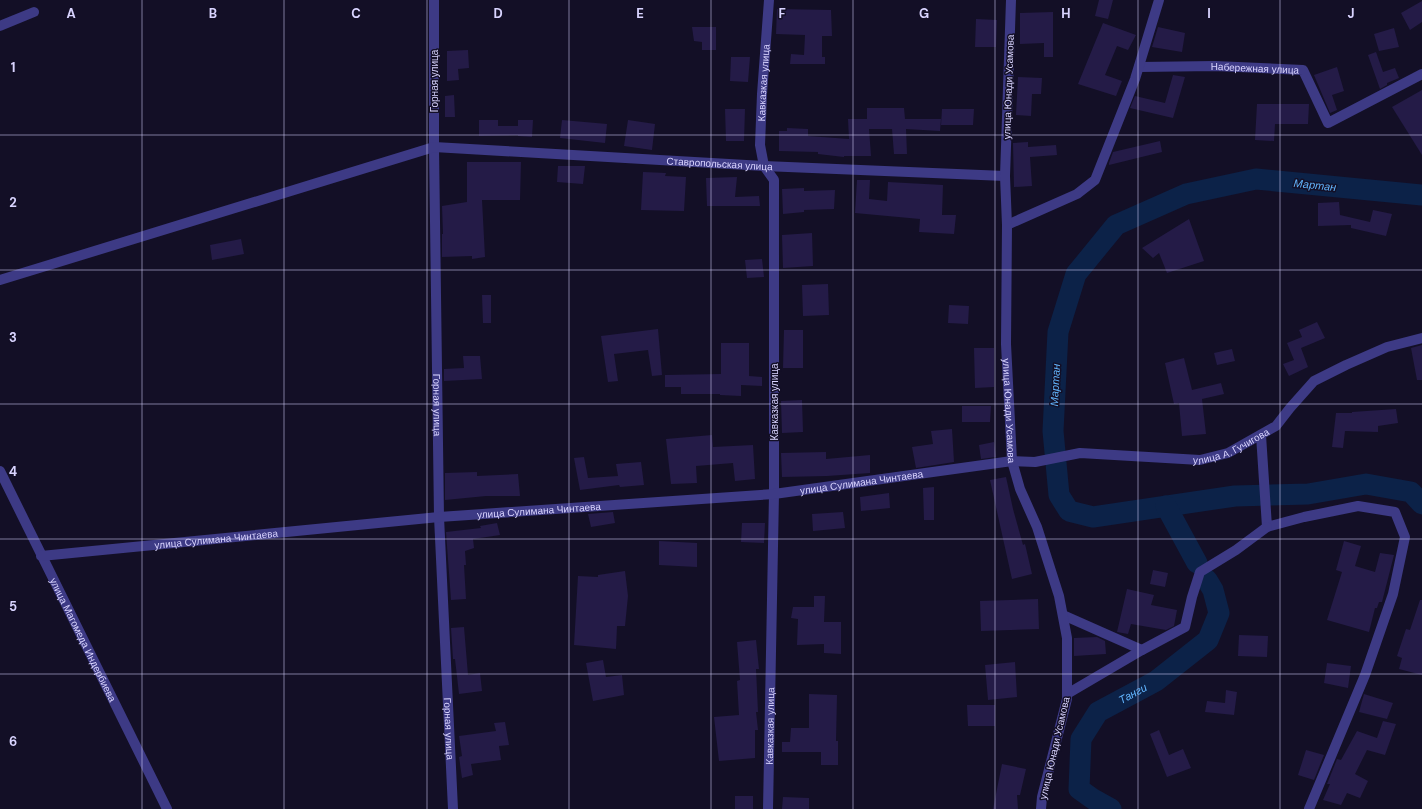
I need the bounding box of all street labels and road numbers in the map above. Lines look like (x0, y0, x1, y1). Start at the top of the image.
street label: улица Юнади Усамова (1000, 34, 1017, 140)
street label: Кавказкая улица (755, 43, 773, 122)
street label: Горная улица (428, 49, 441, 112)
street label: Набережная улица (1211, 60, 1300, 77)
street label: Ставропольская улица (666, 154, 773, 173)
street label: улица Юнади Усамова (1000, 358, 1018, 464)
street label: Кавказкая улица (768, 363, 781, 441)
street label: Горная улица (430, 374, 444, 437)
street label: улица А. Гучигова (1193, 425, 1272, 467)
street label: улица Сулимана Чинтаева (799, 467, 924, 497)
street label: улица Сулимана Чинтаева (477, 500, 602, 521)
street label: улица Сулимана Чинтаева (154, 527, 279, 552)
street label: улица Магомеда Индербиева (47, 576, 119, 704)
street label: Кавказкая улица (763, 687, 777, 765)
street label: улица Юнади Усамова (1036, 695, 1073, 801)
street label: Горная улица (441, 697, 457, 761)

